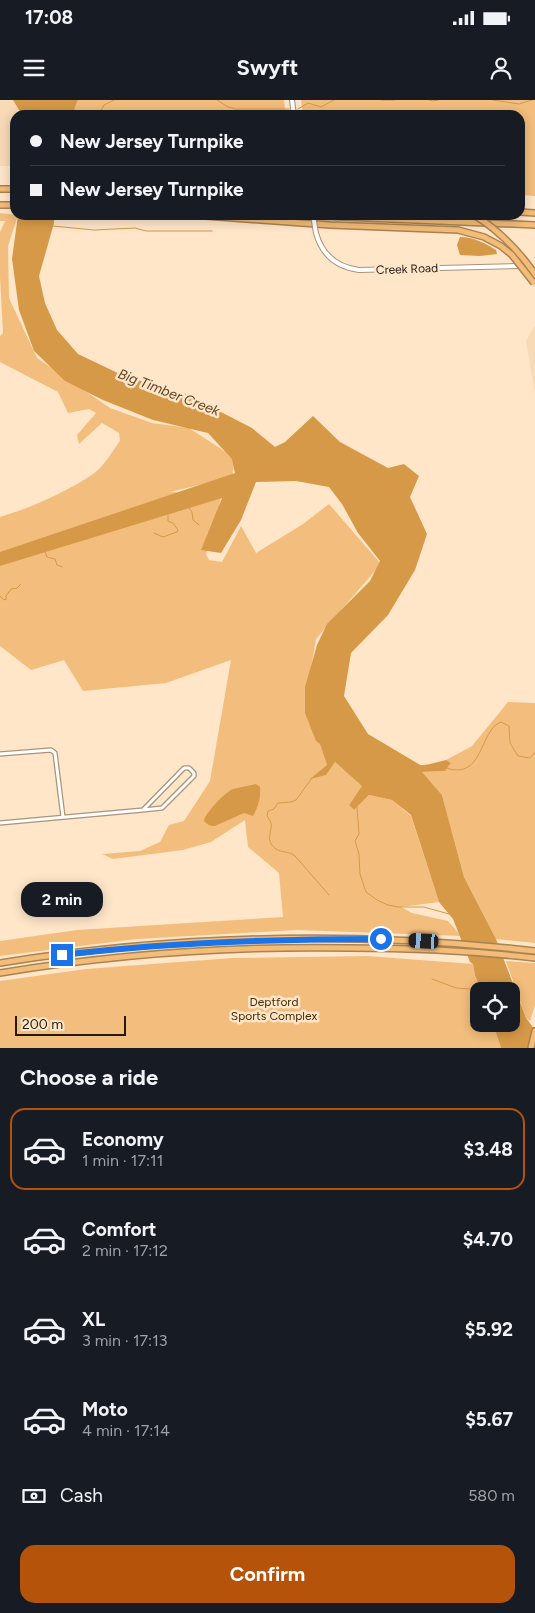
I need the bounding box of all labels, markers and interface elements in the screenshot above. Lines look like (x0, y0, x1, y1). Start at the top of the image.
text: 17:08 (25, 6, 73, 29)
icon: menu (20, 54, 48, 82)
text: Swyft (237, 54, 298, 81)
icon: person (487, 54, 515, 82)
text: New Jersey Turnpike (60, 130, 244, 153)
text: New Jersey Turnpike (60, 178, 244, 201)
street label: Creek Road (376, 261, 438, 277)
water label: Big Timber Creek (116, 365, 223, 420)
callout: 2 min (21, 882, 103, 918)
text: 2 min (42, 890, 82, 909)
route start (370, 928, 392, 950)
car (408, 933, 439, 949)
route end (51, 944, 73, 966)
map controls (470, 982, 520, 1032)
button: locate (470, 982, 520, 1032)
park label: Deptford Sports Complex (231, 995, 317, 1023)
scale bar (15, 1013, 126, 1036)
text: 200 m (22, 1016, 63, 1033)
text: Choose a ride (20, 1064, 158, 1091)
icon: car (22, 1127, 67, 1172)
text: Economy (82, 1128, 164, 1151)
text: $3.48 (464, 1138, 513, 1161)
text: 1 min · 17:11 (82, 1151, 163, 1170)
icon: car (22, 1217, 67, 1262)
text: Comfort (82, 1218, 157, 1241)
text: $4.70 (463, 1228, 513, 1251)
text: 2 min · 17:12 (82, 1241, 168, 1260)
icon: car (22, 1307, 67, 1352)
text: XL (82, 1308, 105, 1331)
text: $5.92 (465, 1318, 513, 1341)
text: 3 min · 17:13 (82, 1331, 167, 1350)
icon: car (22, 1397, 67, 1442)
text: Moto (82, 1398, 128, 1421)
text: $5.67 (465, 1408, 513, 1431)
text: 4 min · 17:14 (82, 1421, 170, 1440)
icon: cash (20, 1482, 48, 1510)
text: Cash (60, 1484, 103, 1507)
text: 580 m (468, 1486, 515, 1505)
button: Confirm (20, 1545, 515, 1603)

